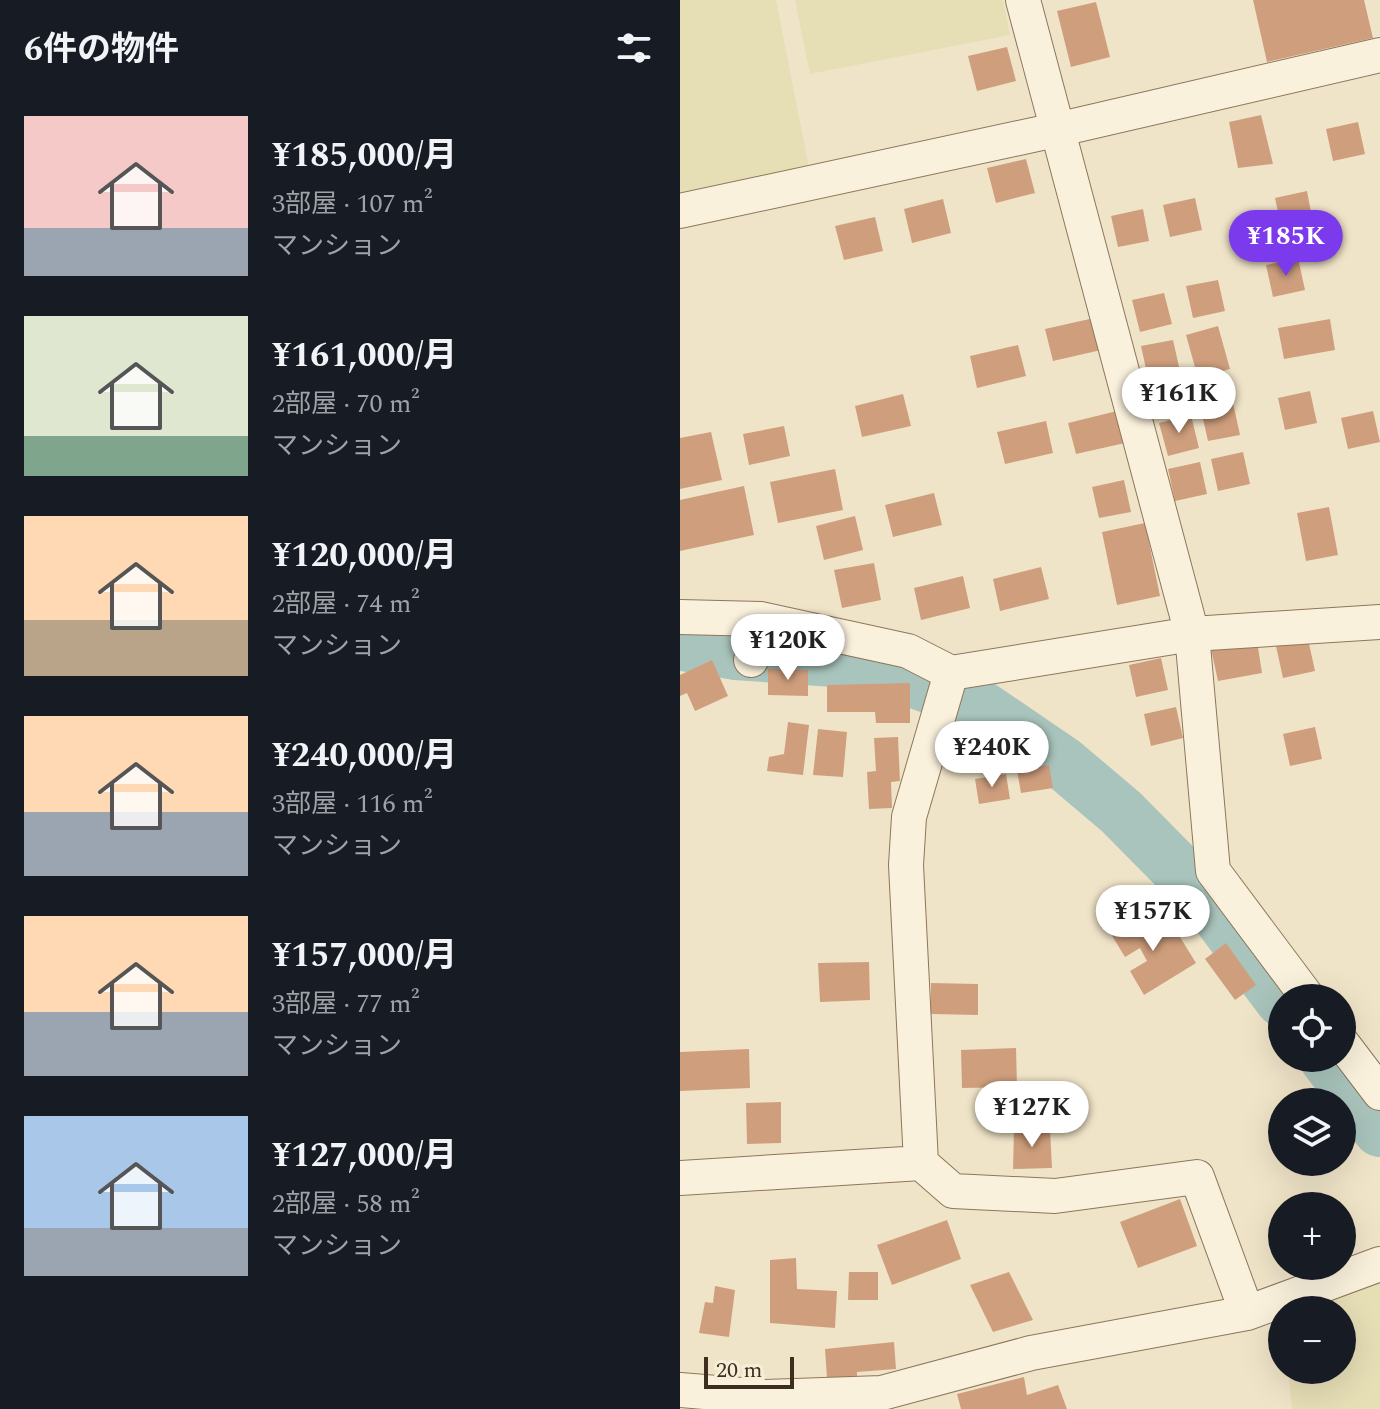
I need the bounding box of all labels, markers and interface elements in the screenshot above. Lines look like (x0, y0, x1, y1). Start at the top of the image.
text: 6件の物件 (24, 24, 179, 76)
icon: filters (612, 26, 656, 70)
text: ¥185,000/月 (272, 130, 457, 182)
icon: home (88, 148, 184, 244)
text: 3部屋 · 107 m² (272, 184, 433, 224)
pin: ¥185K (1230, 210, 1342, 278)
text: ¥185K (1247, 216, 1325, 256)
text: マンション (272, 226, 402, 266)
text: ¥161,000/月 (272, 330, 457, 382)
icon: home (88, 348, 184, 444)
pin: ¥161K (1123, 367, 1235, 435)
text: ¥161K (1140, 373, 1218, 413)
text: 2部屋 · 70 m² (272, 384, 420, 424)
text: マンション (272, 426, 402, 466)
text: ¥120,000/月 (272, 530, 457, 582)
icon: home (88, 548, 184, 644)
text: 2部屋 · 74 m² (272, 584, 420, 624)
pin: ¥120K (732, 614, 844, 682)
text: ¥120K (749, 620, 827, 660)
text: マンション (272, 626, 402, 666)
pin: ¥240K (936, 721, 1048, 789)
text: ¥240K (953, 727, 1031, 767)
text: ¥240,000/月 (272, 730, 457, 782)
icon: home (88, 748, 184, 844)
text: 3部屋 · 116 m² (272, 784, 433, 824)
text: マンション (272, 826, 402, 866)
pin: ¥157K (1097, 885, 1209, 953)
text: ¥157K (1114, 891, 1192, 931)
text: ¥157,000/月 (272, 930, 457, 982)
icon: home (88, 948, 184, 1044)
text: 3部屋 · 77 m² (272, 984, 420, 1024)
map controls (1268, 984, 1356, 1384)
button: locate (1268, 984, 1356, 1072)
text: マンション (272, 1026, 402, 1066)
pin: ¥127K (976, 1081, 1088, 1149)
text: ¥127K (993, 1087, 1071, 1127)
button: layers (1268, 1088, 1356, 1176)
text: ¥127,000/月 (272, 1130, 457, 1182)
icon: home (88, 1148, 184, 1244)
text: 2部屋 · 58 m² (272, 1184, 420, 1224)
button: + (1268, 1192, 1356, 1280)
text: マンション (272, 1226, 402, 1266)
button: − (1268, 1296, 1356, 1384)
scale bar (704, 1353, 794, 1389)
text: 20 m (716, 1354, 762, 1387)

